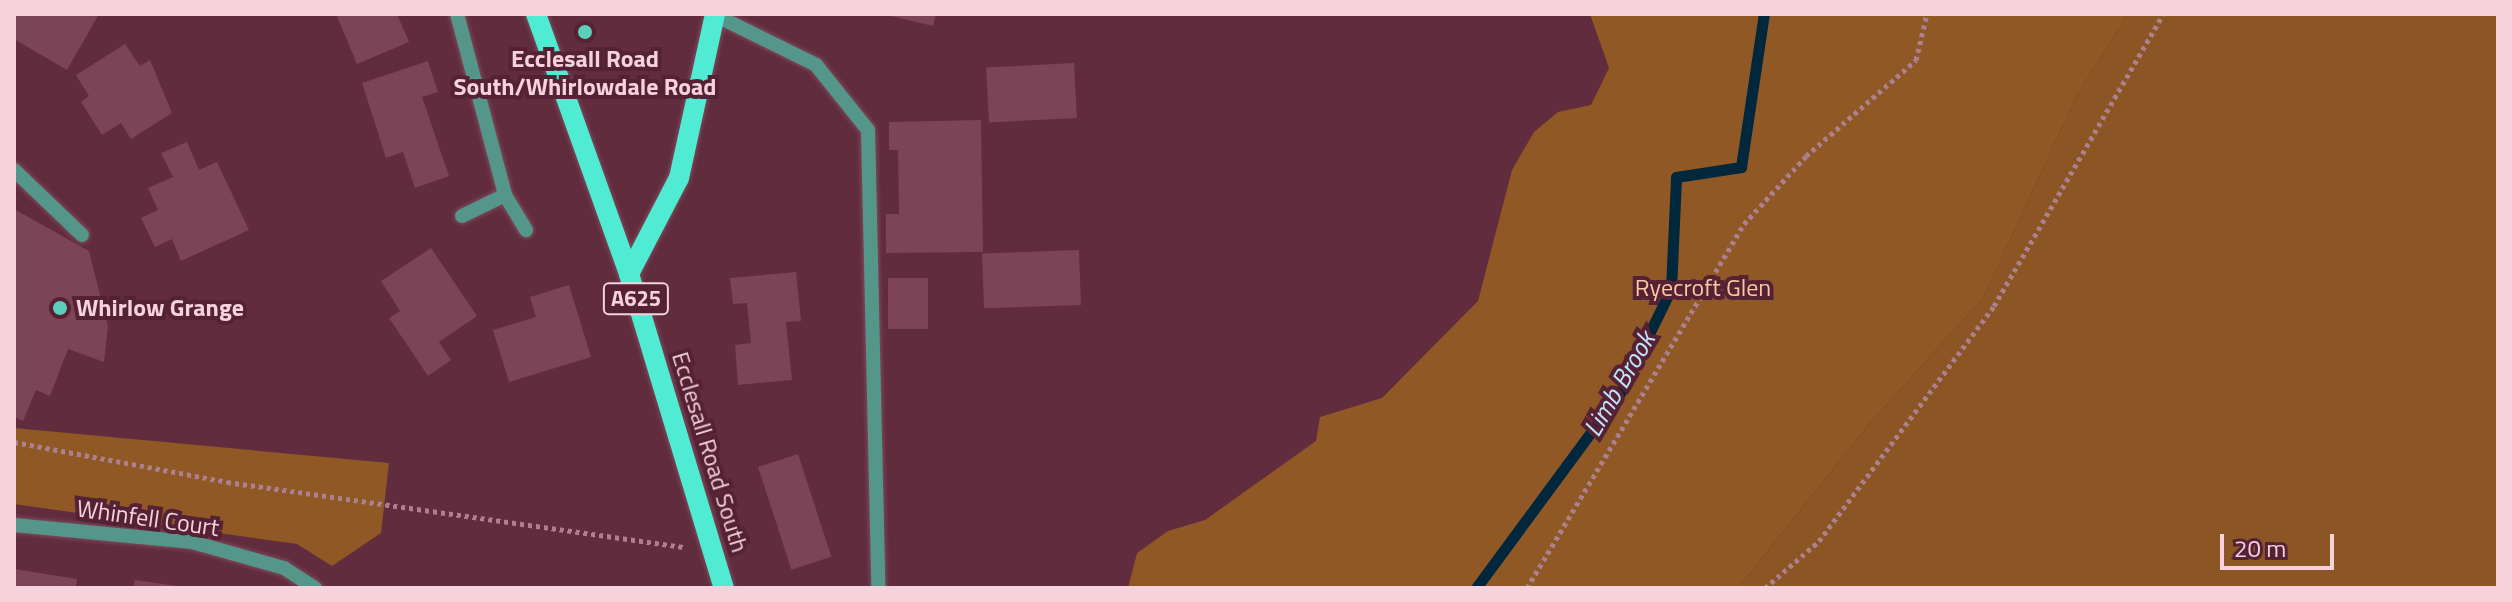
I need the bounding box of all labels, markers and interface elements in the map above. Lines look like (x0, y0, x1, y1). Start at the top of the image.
marker: Ecclesall Road South/Whirlowdale Road (576, 23, 594, 41)
place label: Ecclesall Road South/Whirlowdale Road (453, 45, 717, 101)
park label: Ryecroft Glen (1635, 274, 1771, 302)
road number: A625 (602, 281, 670, 317)
place label: Whirlow Grange (76, 294, 244, 322)
marker: Whirlow Grange (51, 299, 69, 317)
water label: Limb Brook (1577, 326, 1661, 442)
street label: Ecclesall Road South (666, 348, 754, 556)
street label: Whinfell Court (75, 494, 221, 542)
scale bar (2224, 518, 2338, 568)
text: 20 m (2234, 530, 2286, 566)

